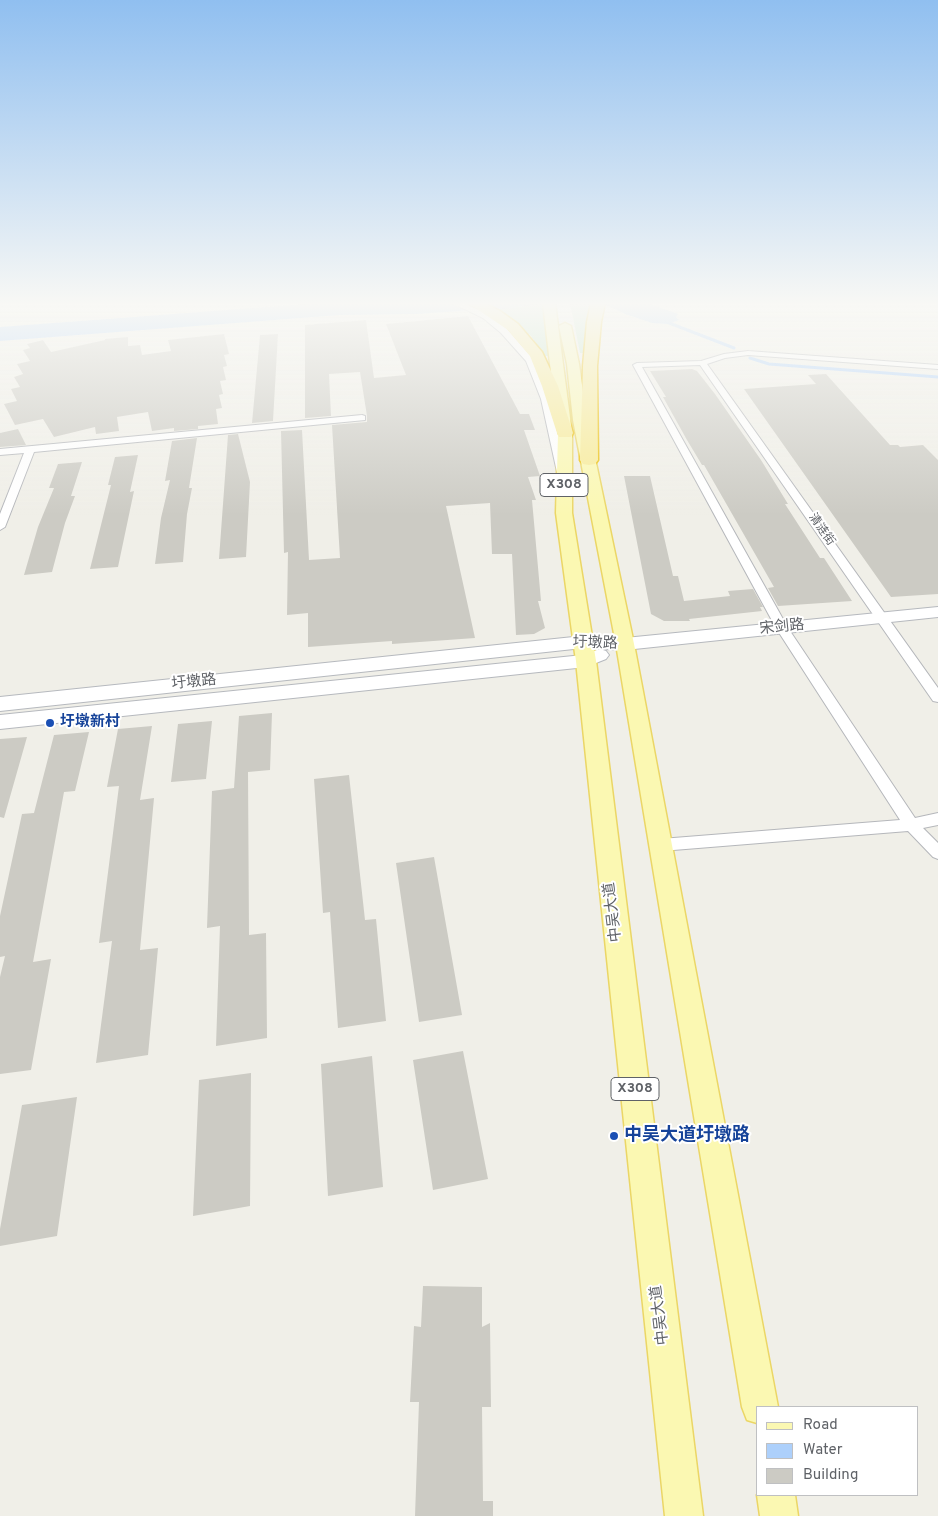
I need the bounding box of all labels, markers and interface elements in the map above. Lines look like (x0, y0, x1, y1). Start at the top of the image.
road number: X308 (540, 474, 588, 496)
street label: 清涟街 (805, 511, 837, 549)
street label: 宋剑路 (759, 617, 805, 639)
street label: 圩墩路 (572, 634, 618, 654)
street label: 圩墩路 (171, 672, 217, 694)
place label: 圩墩新村 (60, 714, 120, 732)
marker: 圩墩新村 (44, 717, 56, 729)
street label: 中吴大道 (601, 881, 627, 943)
road number: X308 (611, 1078, 659, 1100)
place label: 中吴大道圩墩路 (624, 1125, 750, 1147)
marker: 中吴大道圩墩路 (608, 1130, 620, 1142)
street label: 中吴大道 (648, 1284, 674, 1346)
legend (756, 1406, 918, 1496)
text: Road (803, 1416, 838, 1435)
text: Water (803, 1441, 842, 1460)
text: Building (803, 1466, 858, 1485)

